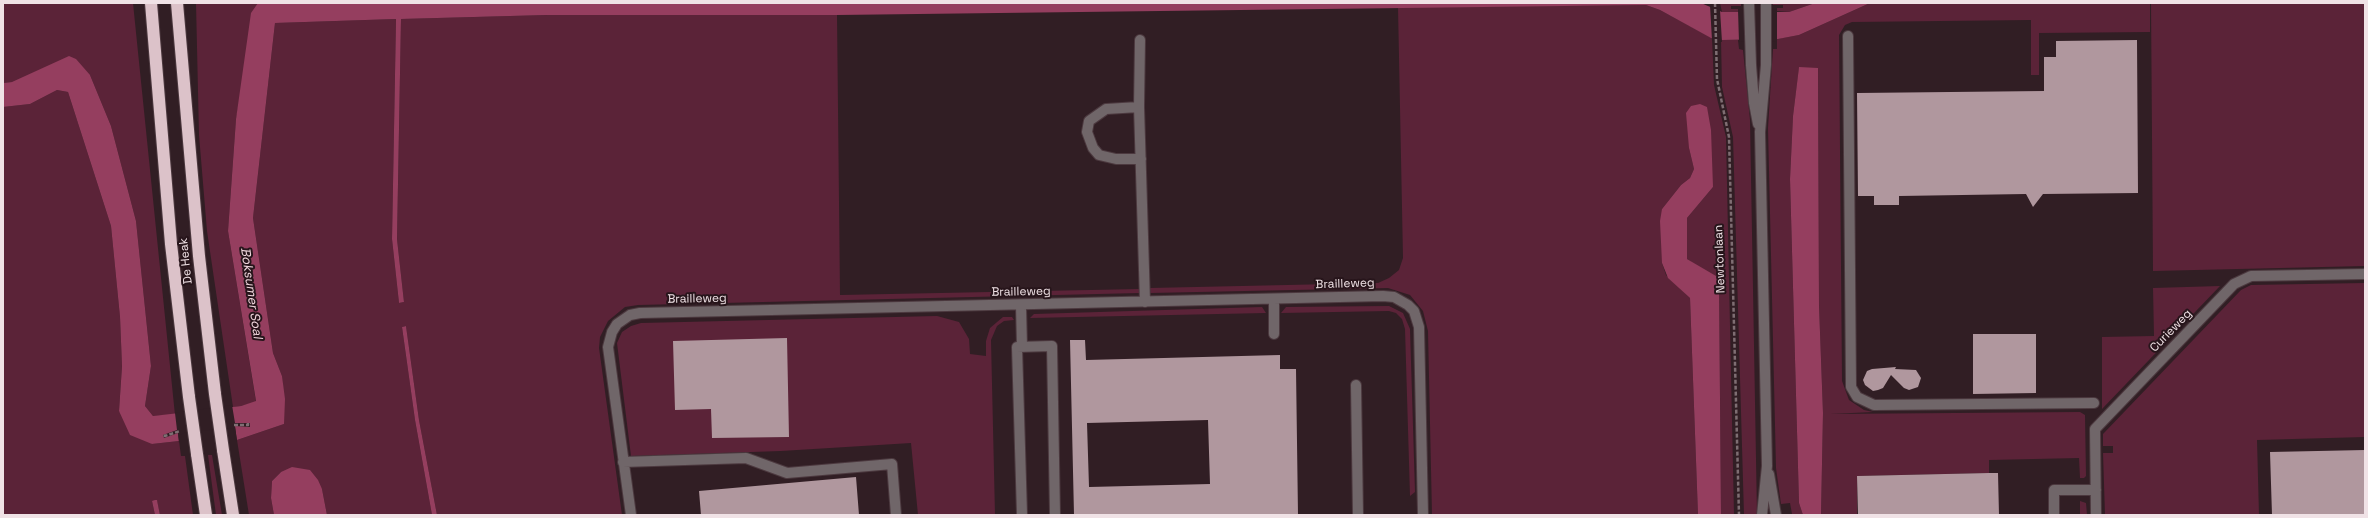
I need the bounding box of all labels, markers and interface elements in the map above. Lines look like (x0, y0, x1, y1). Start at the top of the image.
street label: Newtonlaan (1712, 224, 1728, 294)
street label: De Heak (176, 237, 196, 285)
water label: Boksumer Soal (237, 246, 265, 340)
street label: Brailleweg (1315, 276, 1375, 292)
street label: Brailleweg (991, 284, 1051, 300)
street label: Brailleweg (667, 291, 727, 307)
street label: Curieweg (2147, 307, 2195, 355)

